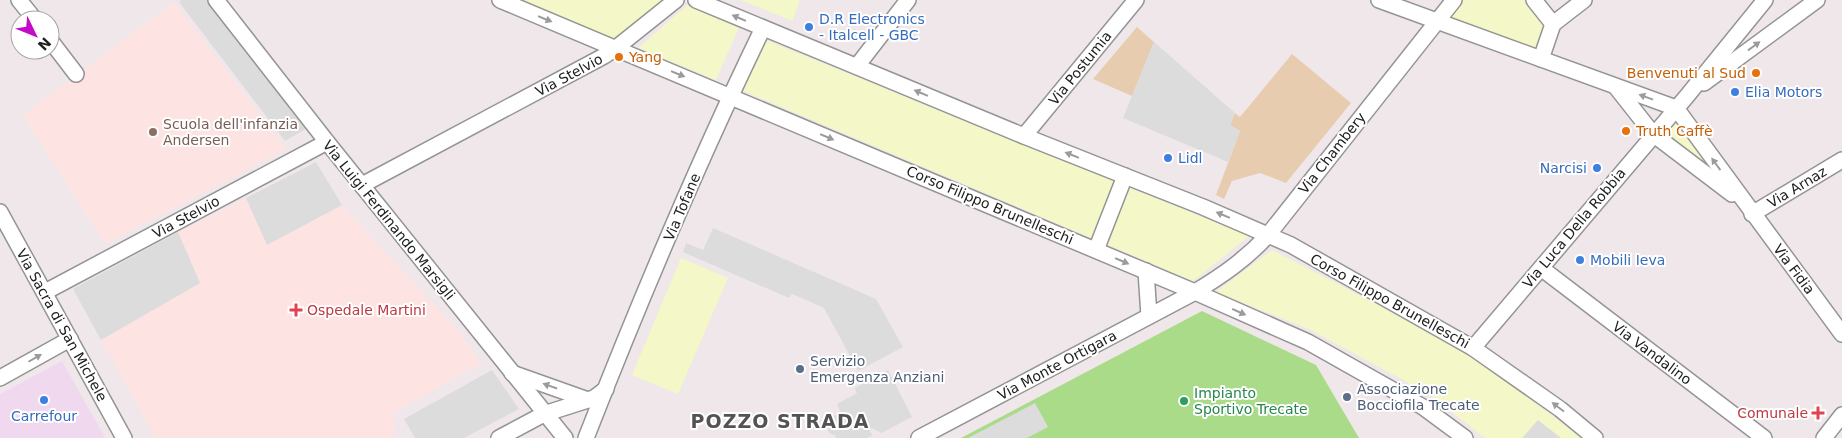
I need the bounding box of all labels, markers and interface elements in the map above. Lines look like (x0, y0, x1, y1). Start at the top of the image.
north arrow (10, 10, 60, 60)
place label: D.R Electronics - Italcell - GBC (819, 11, 925, 43)
one-way arrow (732, 14, 746, 22)
one-way arrow (538, 15, 552, 23)
marker: D.R Electronics - Italcell - GBC (803, 21, 815, 33)
street label: Via Postumia (1045, 28, 1115, 108)
text: N (35, 34, 54, 54)
one-way arrow (1747, 41, 1760, 52)
place label: Yang (628, 49, 662, 65)
street label: Via Stelvio (533, 51, 605, 99)
marker: Yang (613, 51, 625, 63)
place label: Benvenuti al Sud (1627, 65, 1746, 81)
marker: Benvenuti al Sud (1750, 67, 1762, 79)
one-way arrow (670, 70, 685, 78)
place label: Elia Motors (1745, 84, 1822, 100)
marker: Elia Motors (1729, 86, 1741, 98)
one-way arrow (914, 89, 929, 97)
one-way arrow (1638, 93, 1653, 101)
street label: Via Chambery (1295, 109, 1369, 197)
place label: Scuola dell'infanzia Andersen (163, 116, 298, 148)
place label: Truth Caffè (1635, 123, 1713, 139)
marker: Truth Caffè (1620, 125, 1632, 137)
marker: Scuola dell'infanzia Andersen (147, 126, 159, 138)
one-way arrow (820, 133, 834, 141)
street label: Via Luigi Ferdinando Marsigli (320, 137, 458, 303)
place label: Lidl (1178, 150, 1202, 166)
one-way arrow (1064, 151, 1079, 159)
marker: Lidl (1162, 152, 1174, 164)
one-way arrow (1711, 158, 1722, 171)
place label: Narcisi (1540, 160, 1587, 176)
marker: Narcisi (1591, 162, 1603, 174)
street label: Corso Filippo Brunelleschi (904, 163, 1076, 247)
street label: Via Arnaz (1765, 163, 1829, 211)
street label: Via Luca Della Robbia (1519, 165, 1629, 291)
street label: Via Tofane (661, 171, 703, 243)
street label: Via Stelvio (150, 193, 222, 241)
one-way arrow (1216, 211, 1230, 219)
street label: Via Fidia (1770, 241, 1818, 297)
street label: Via Sacra di San Michele (13, 246, 111, 404)
street label: Corso Filippo Brunelleschi (1308, 250, 1472, 352)
place label: Mobili Ieva (1590, 252, 1665, 268)
marker: Mobili Ieva (1574, 254, 1586, 266)
one-way arrow (1115, 258, 1129, 266)
place label: Ospedale Martini (307, 302, 426, 318)
marker: Ospedale Martini (289, 303, 303, 317)
one-way arrow (1232, 308, 1246, 316)
street label: Via Vandalino (1609, 318, 1695, 388)
street label: Via Monte Ortigara (995, 327, 1119, 403)
place label: Servizio Emergenza Anziani (810, 353, 944, 385)
one-way arrow (28, 354, 42, 363)
marker: Servizio Emergenza Anziani (794, 363, 806, 375)
place label: Associazione Bocciofila Trecate (1357, 381, 1480, 413)
one-way arrow (542, 382, 557, 389)
place label: Impianto Sportivo Trecate (1194, 385, 1308, 417)
marker: Associazione Bocciofila Trecate (1341, 391, 1353, 403)
marker: Carrefour (38, 394, 50, 406)
marker: Impianto Sportivo Trecate (1178, 395, 1190, 407)
one-way arrow (1551, 403, 1564, 413)
place label: Comunale (1737, 405, 1808, 421)
marker: Comunale (1812, 407, 1824, 419)
place label: Carrefour (11, 408, 77, 424)
district label: POZZO STRADA (691, 410, 869, 432)

